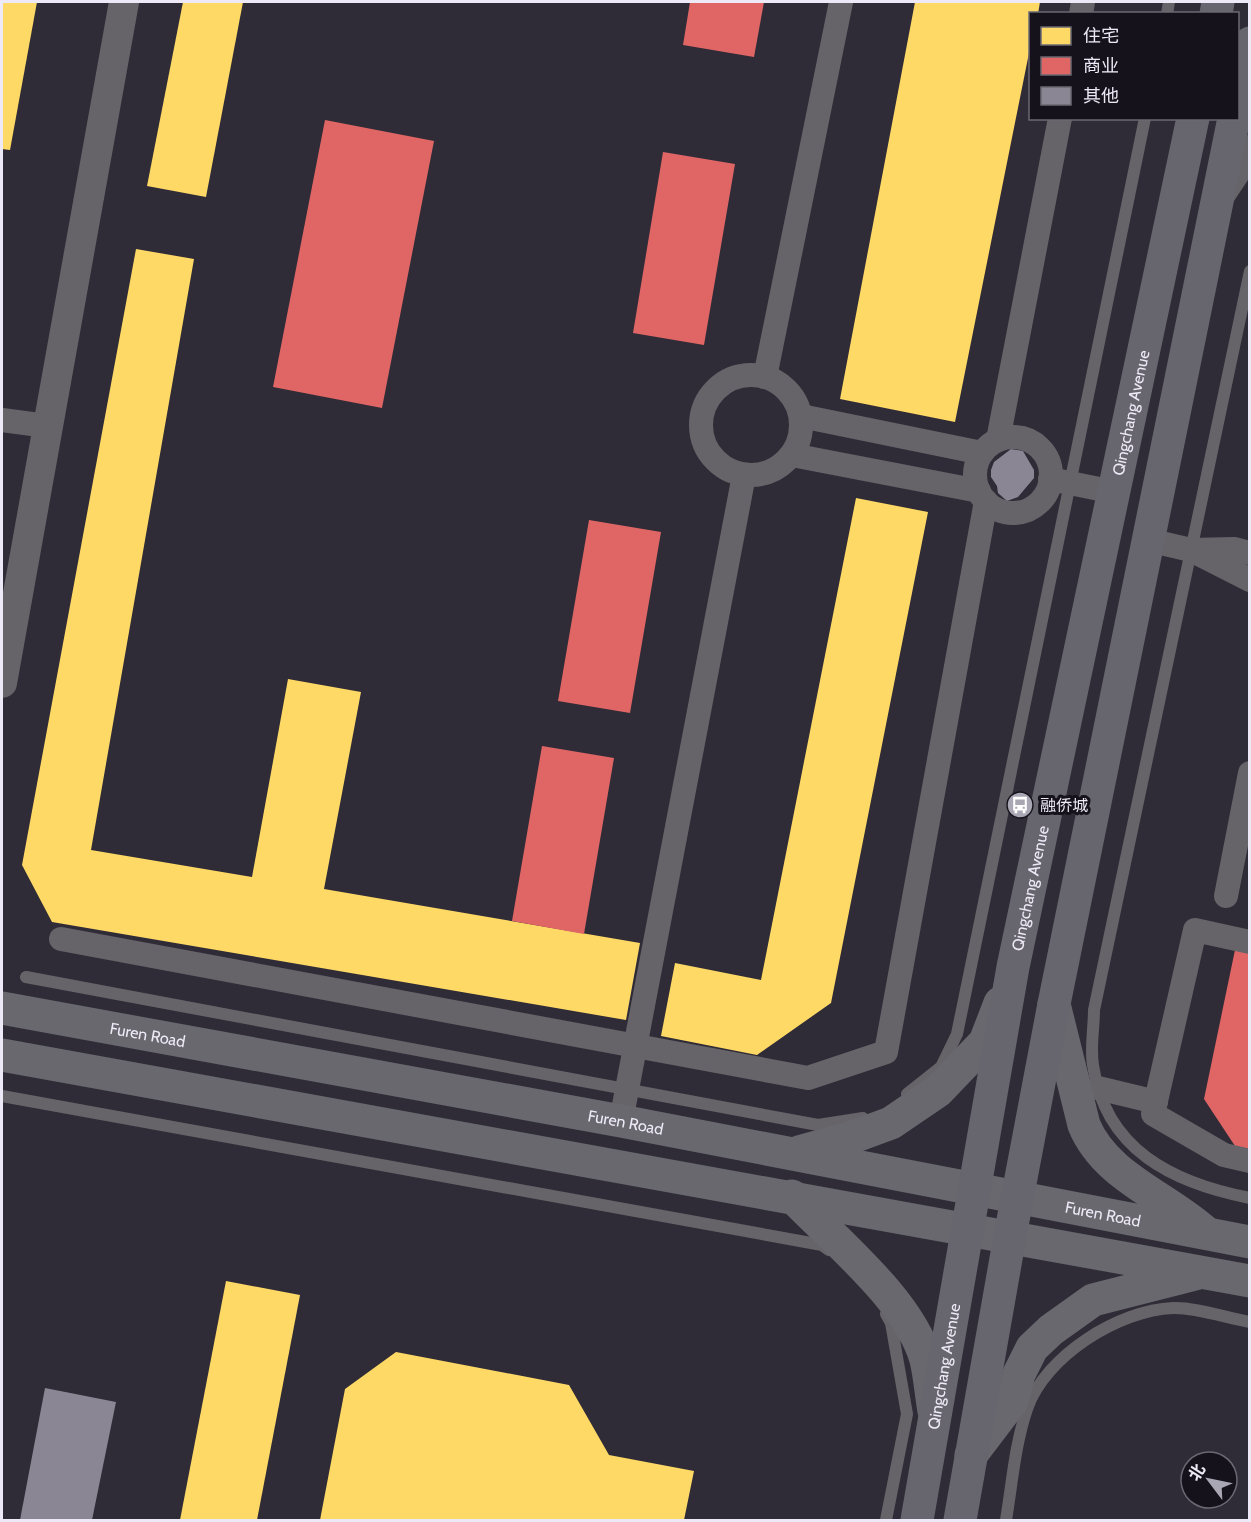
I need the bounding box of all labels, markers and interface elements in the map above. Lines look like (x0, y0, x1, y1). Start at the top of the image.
legend (1029, 12, 1239, 120)
text: 住宅 (1083, 25, 1119, 47)
text: 商业 (1083, 55, 1119, 77)
text: 其他 (1083, 85, 1119, 107)
street label: Qingchang Avenue (1109, 348, 1154, 477)
bus stop icon: 融侨城 (1005, 790, 1035, 820)
place label: 融侨城 (1040, 796, 1088, 815)
street label: Qingchang Avenue (1008, 824, 1053, 952)
street label: Furen Road (108, 1019, 187, 1051)
street label: Furen Road (586, 1106, 665, 1139)
street label: Furen Road (1063, 1198, 1142, 1231)
street label: Qingchang Avenue (924, 1302, 964, 1431)
north arrow (1179, 1450, 1239, 1510)
text: 北 (1184, 1460, 1209, 1484)

